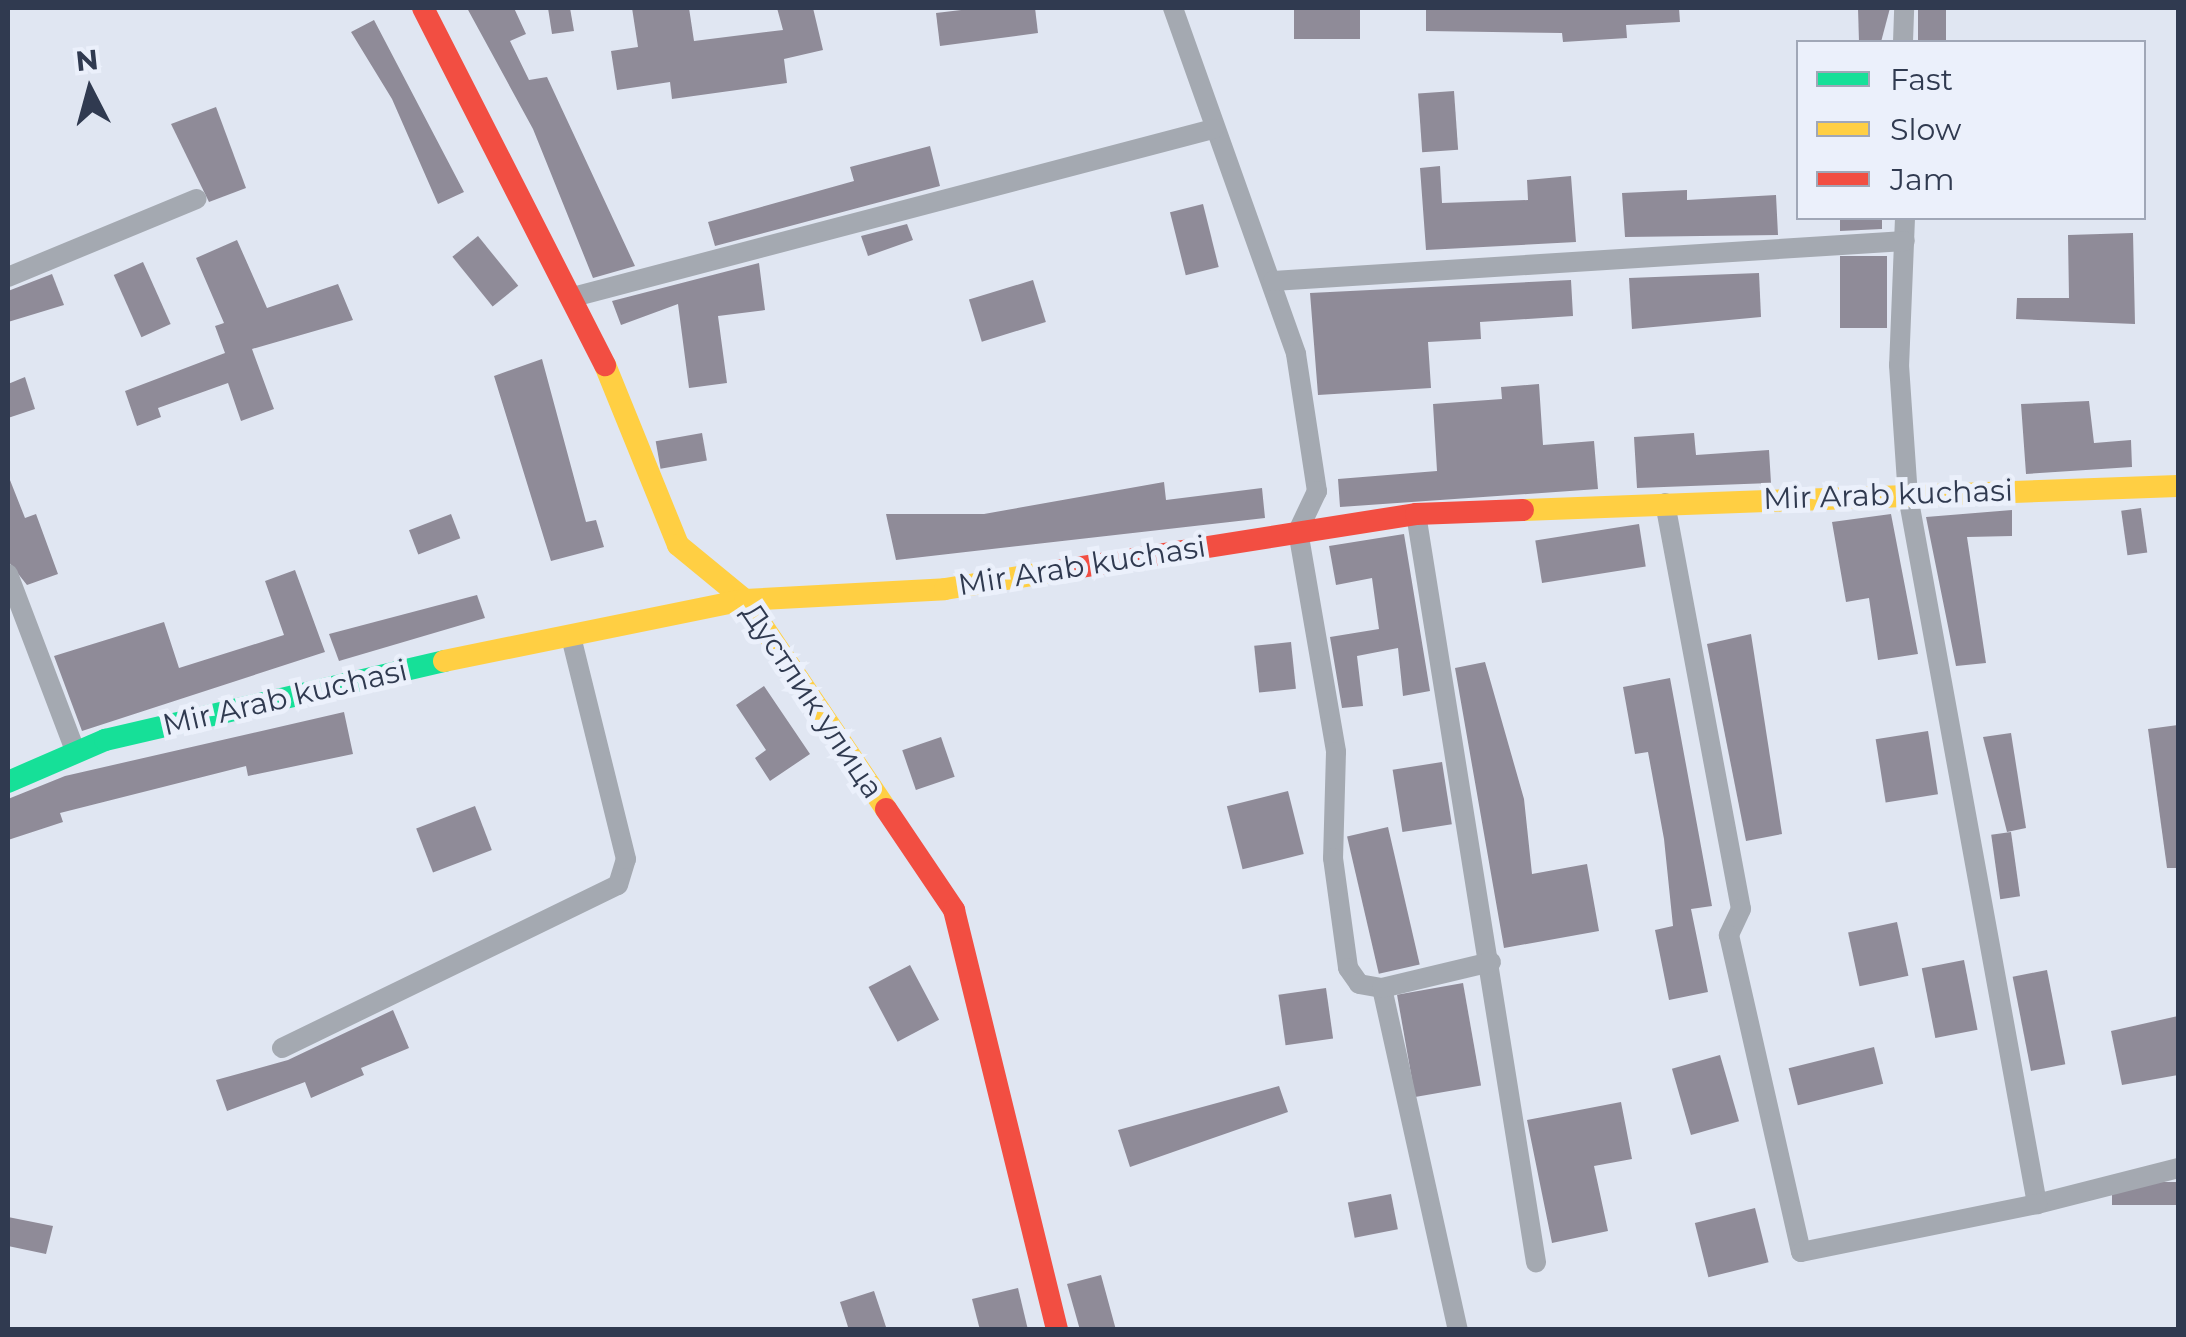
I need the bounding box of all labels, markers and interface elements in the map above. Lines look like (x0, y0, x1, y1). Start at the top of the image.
north arrow (40, 40, 140, 140)
legend (1796, 40, 2146, 220)
text: N (74, 42, 100, 78)
text: Fast (1890, 61, 1953, 98)
text: Slow (1890, 111, 1961, 148)
text: Jam (1890, 161, 1955, 198)
street label: Mir Arab kuchasi (1762, 473, 2014, 517)
street label: Mir Arab kuchasi (956, 529, 1208, 603)
street label: Дустлик улица (733, 597, 891, 805)
street label: Mir Arab kuchasi (159, 652, 411, 744)

